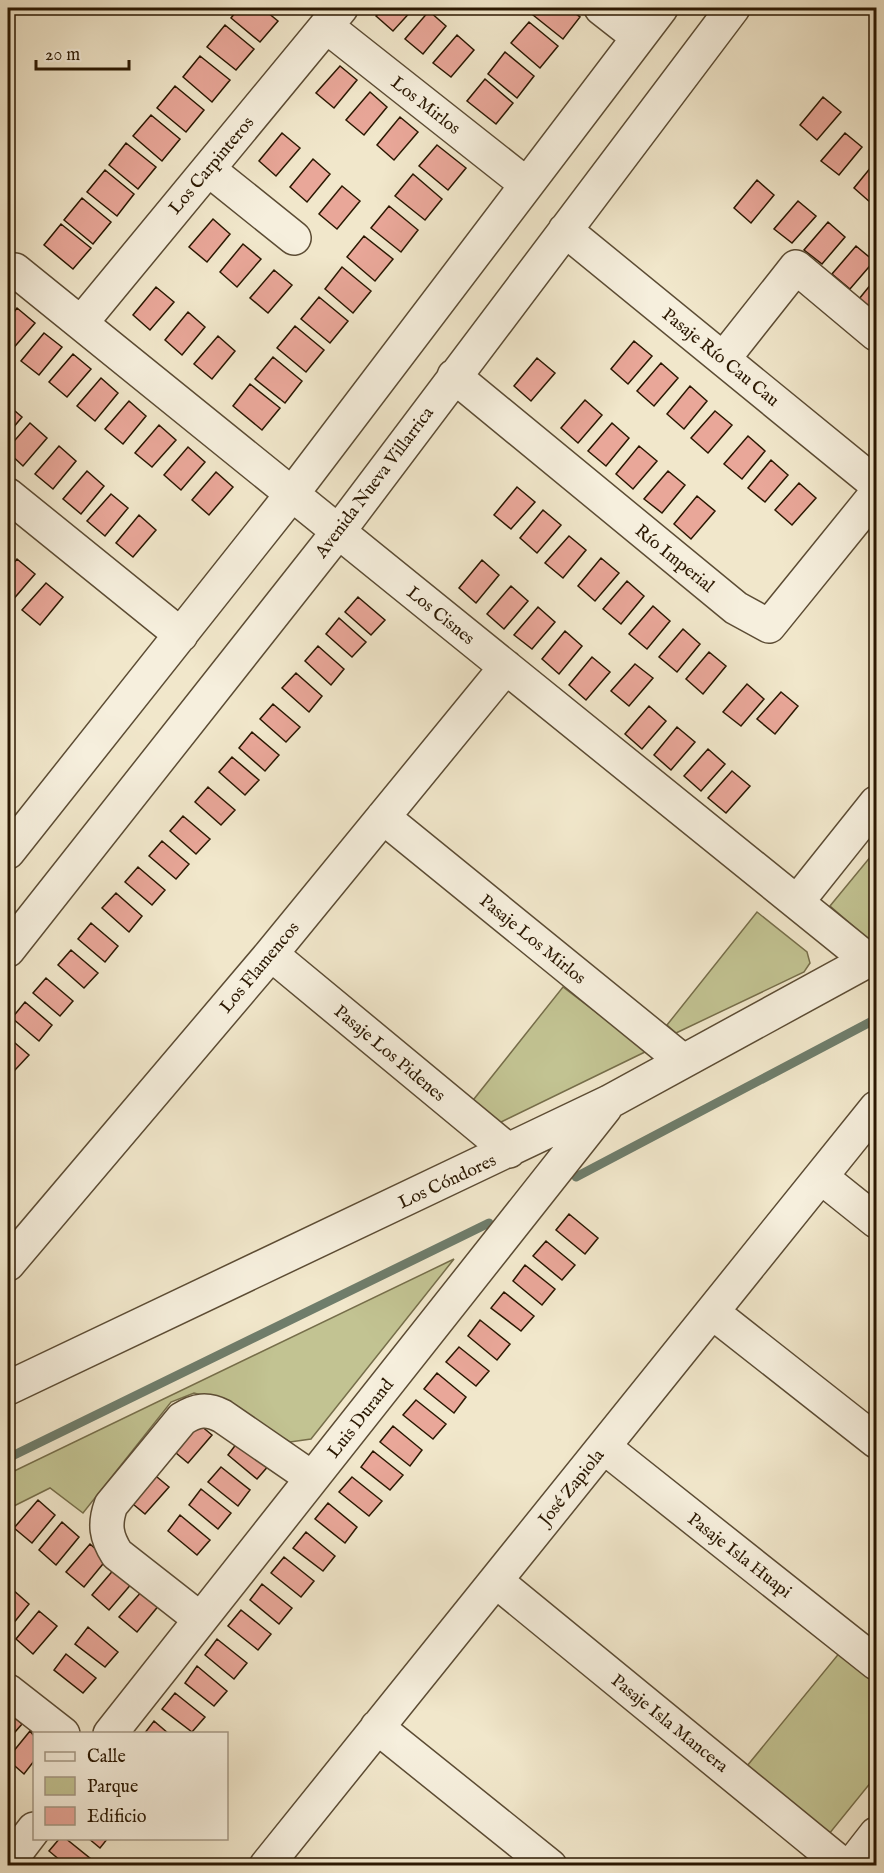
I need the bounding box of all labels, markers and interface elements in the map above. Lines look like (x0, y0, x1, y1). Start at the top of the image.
scale bar (36, 33, 129, 71)
text: 20 m (45, 44, 80, 67)
street label: Los Mirlos (386, 72, 465, 141)
street label: Los Carpinteros (164, 112, 260, 220)
street label: Pasaje Río Cau Cau (657, 304, 783, 413)
street label: Avenida Nueva Villarrica (310, 402, 440, 564)
street label: Río Imperial (630, 520, 719, 598)
street label: Los Cisnes (401, 582, 479, 651)
street label: Pasaje Los Mirlos (474, 890, 590, 990)
street label: Los Flamencos (215, 917, 305, 1018)
street label: Pasaje Los Pidenes (328, 1001, 450, 1108)
street label: Los Cóndores (395, 1150, 500, 1215)
street label: Luis Durand (323, 1374, 400, 1463)
street label: José Zapiola (533, 1445, 610, 1533)
street label: Pasaje Isla Huapi (682, 1508, 796, 1604)
street label: Pasaje Isla Mancera (606, 1670, 732, 1779)
legend (33, 1732, 228, 1840)
text: Calle (87, 1746, 126, 1769)
text: Parque (87, 1776, 138, 1799)
text: Edificio (87, 1806, 147, 1829)

